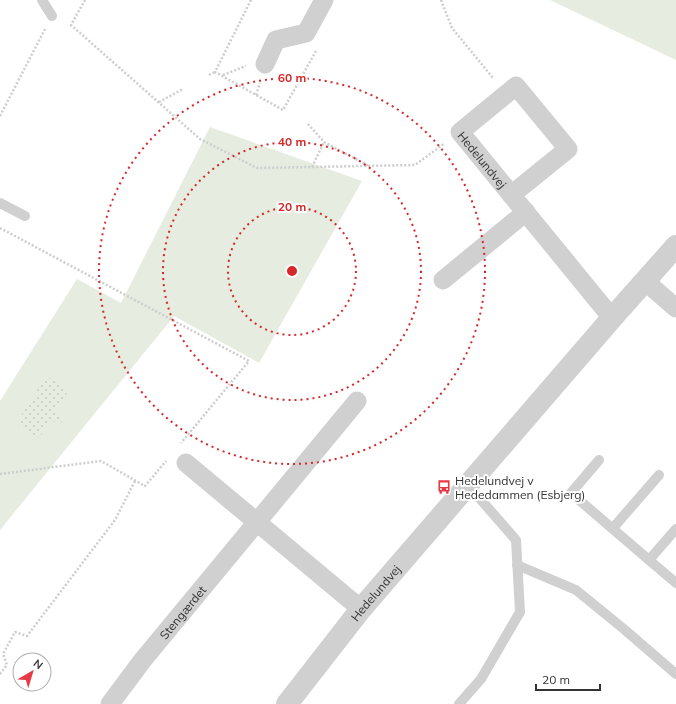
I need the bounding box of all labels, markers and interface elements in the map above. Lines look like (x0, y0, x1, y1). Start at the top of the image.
text: 60 m (278, 70, 306, 85)
street label: Hedelundvej (455, 128, 510, 191)
text: 40 m (278, 134, 306, 149)
text: 20 m (278, 199, 306, 214)
centre of rings (285, 264, 299, 278)
place label: Hedelundvej v Hededammen (Esbjerg) (455, 473, 585, 502)
bus stop icon: Hedelundvej v Hededammen (Esbjerg) (436, 479, 452, 495)
street label: Hedelundvej (347, 561, 403, 624)
street label: Stengærdet (156, 582, 209, 642)
north arrow (12, 652, 52, 692)
text: N (31, 656, 46, 672)
scale bar (536, 666, 600, 692)
text: 20 m (542, 672, 570, 687)

